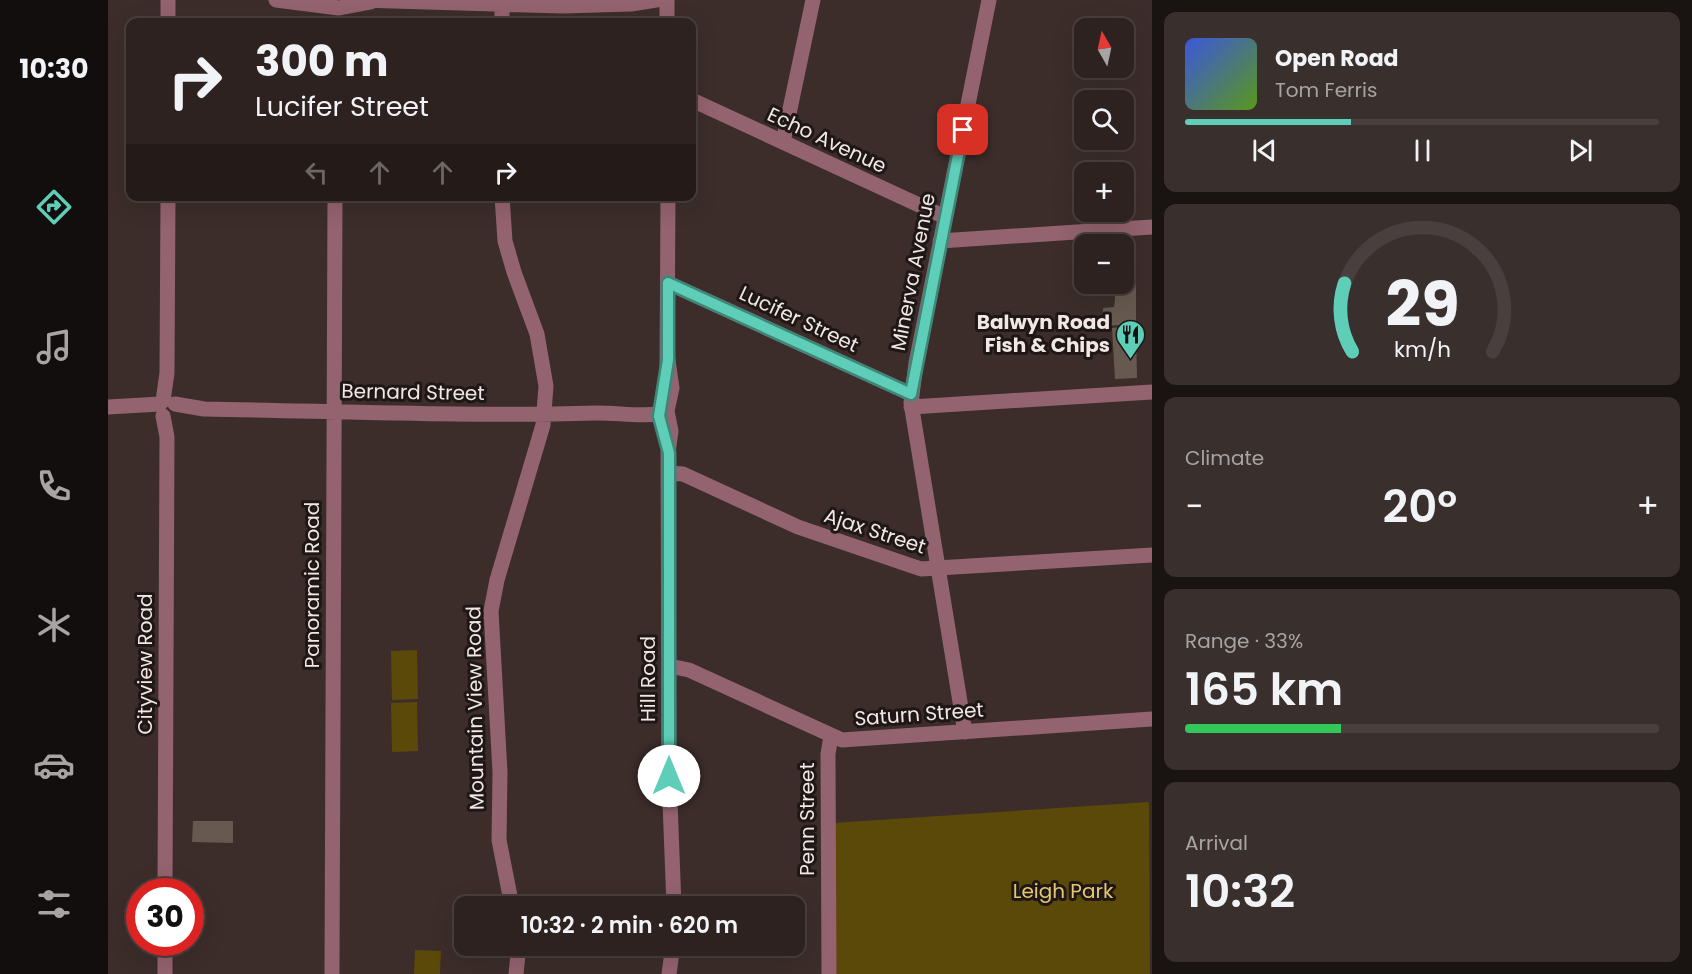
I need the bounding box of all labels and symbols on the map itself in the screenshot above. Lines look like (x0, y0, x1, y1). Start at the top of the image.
north arrow (1074, 18, 1134, 78)
street label: Echo Avenue (763, 100, 891, 180)
pin (937, 104, 988, 155)
street label: Minerva Avenue (884, 191, 942, 353)
street label: Lucifer Street (735, 279, 863, 359)
place label: Balwyn Road Fish & Chips (977, 308, 1110, 359)
restaurant icon: Balwyn Road Fish & Chips (1115, 318, 1147, 360)
street label: Bernard Street (341, 377, 485, 407)
street label: Ajax Street (821, 501, 929, 561)
street label: Panoramic Road (298, 502, 326, 668)
street label: Cityview Road (131, 593, 159, 735)
street label: Mountain View Road (459, 606, 491, 810)
street label: Hill Road (634, 636, 662, 722)
street label: Saturn Street (853, 696, 985, 732)
position arrow (637, 744, 701, 808)
street label: Penn Street (793, 762, 821, 876)
park label: Leigh Park (1013, 877, 1114, 905)
speed limit sign: 30 (126, 878, 204, 956)

